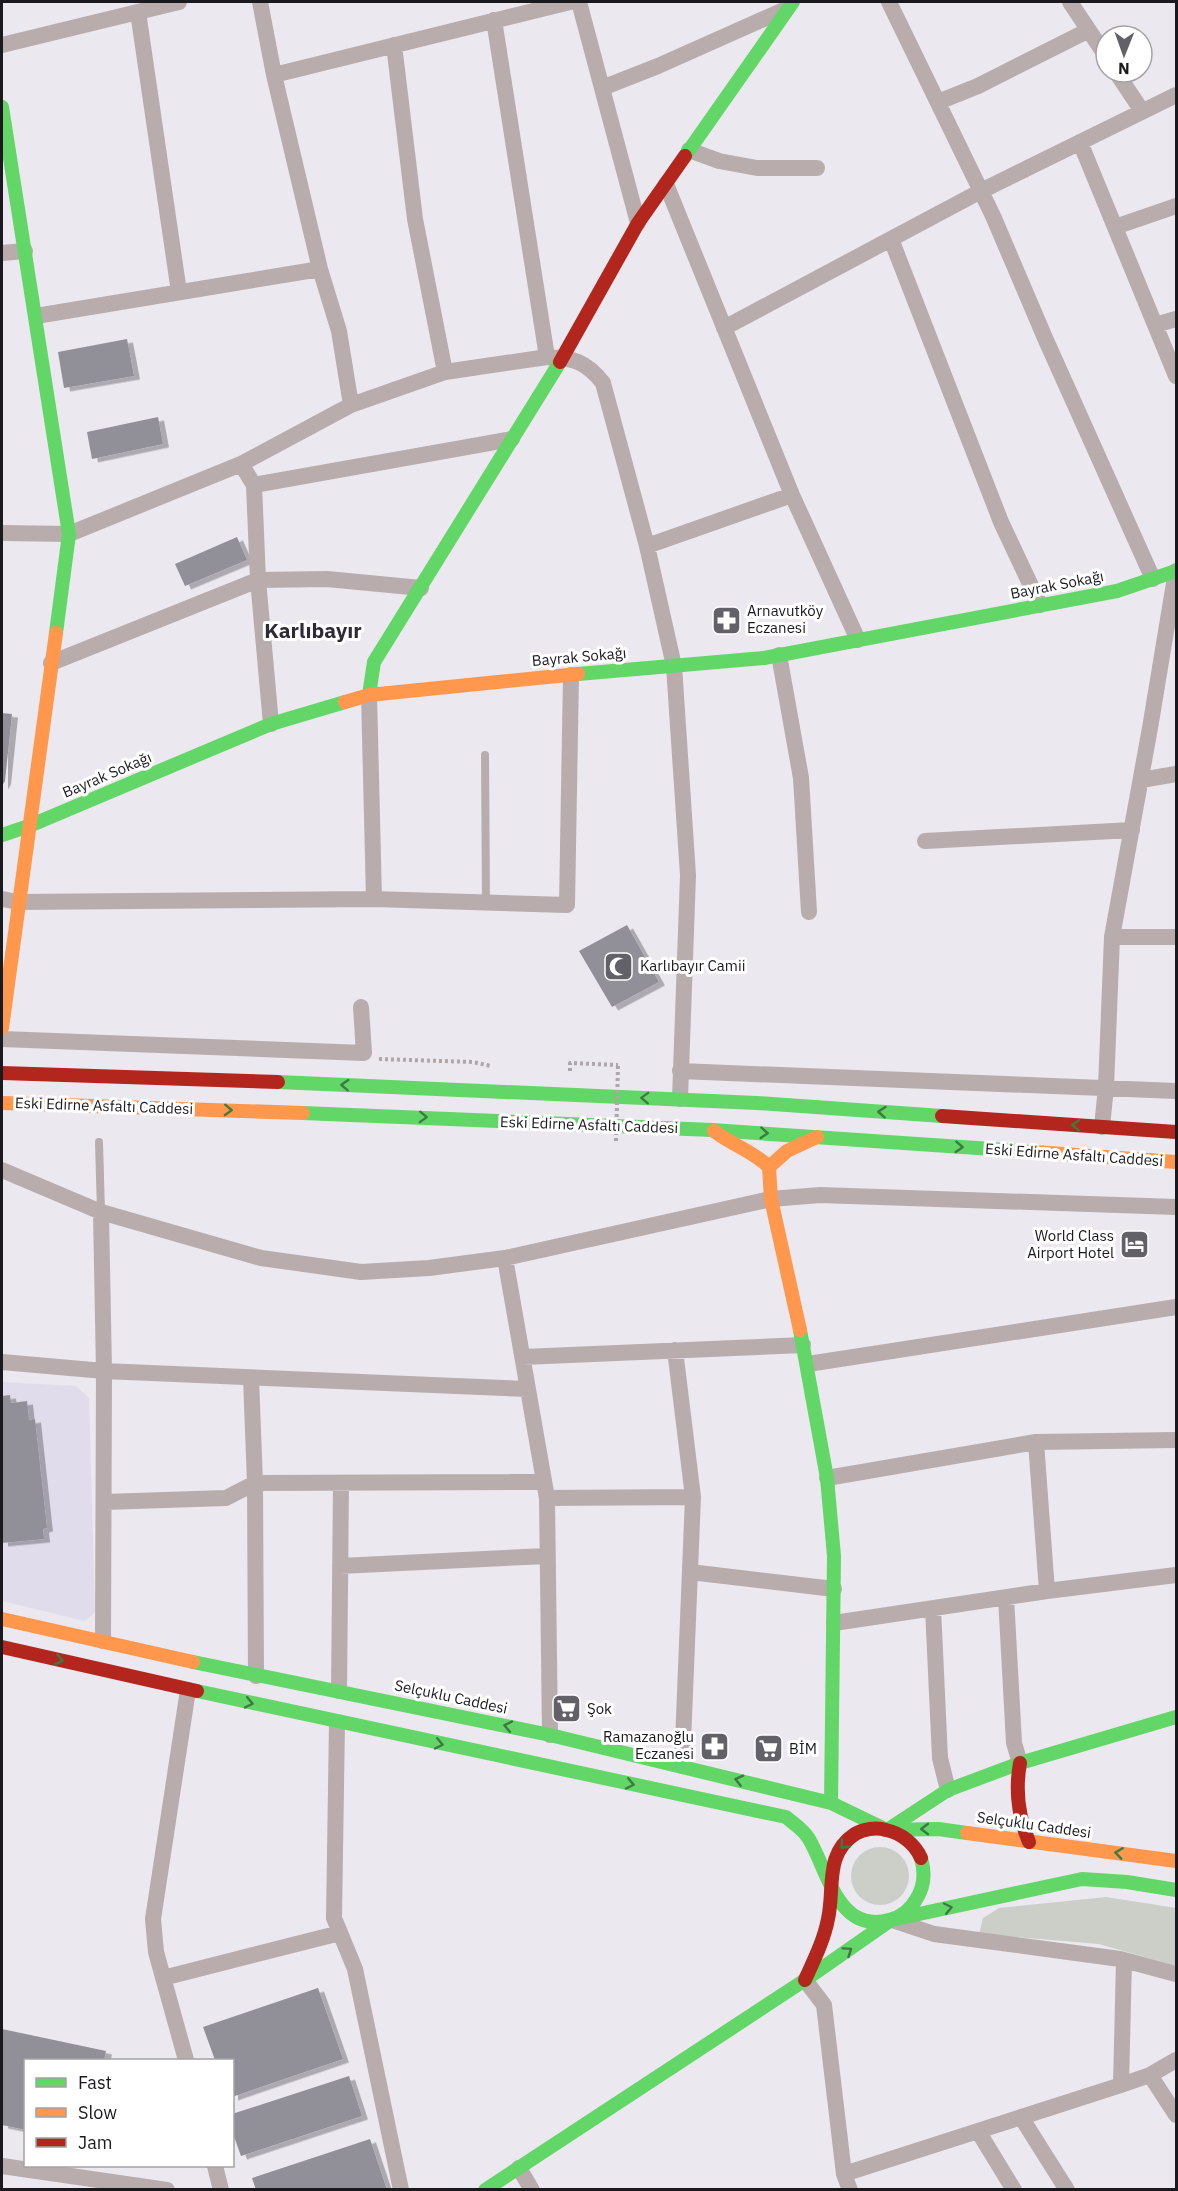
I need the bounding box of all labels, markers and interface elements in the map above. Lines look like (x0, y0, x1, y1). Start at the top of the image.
north arrow (1094, 24, 1154, 84)
text: N (1118, 59, 1130, 79)
street label: Bayrak Sokağı (1009, 566, 1105, 603)
place label: Arnavutköy Eczanesi (747, 601, 824, 637)
pharmacy icon: Arnavutköy Eczanesi (710, 604, 742, 636)
district label: Karlıbayır (264, 616, 362, 644)
street label: Bayrak Sokağı (531, 643, 627, 670)
street label: Bayrak Sokağı (59, 747, 154, 802)
mosque icon: Karlıbayır Camii (603, 950, 635, 982)
place label: Karlıbayır Camii (640, 956, 745, 975)
one-way arrow (341, 1078, 350, 1091)
one-way arrow (641, 1091, 650, 1104)
street label: Eski Edirne Asfaltı Caddesi (15, 1093, 193, 1118)
one-way arrow (223, 1103, 232, 1116)
one-way arrow (877, 1105, 886, 1118)
one-way arrow (418, 1111, 427, 1124)
street label: Eski Edirne Asfaltı Caddesi (500, 1112, 678, 1137)
one-way arrow (1072, 1119, 1081, 1132)
one-way arrow (760, 1127, 769, 1140)
street label: Eski Edirne Asfaltı Caddesi (984, 1139, 1164, 1170)
one-way arrow (954, 1141, 963, 1154)
place label: World Class Airport Hotel (1027, 1226, 1114, 1262)
hotel icon: World Class Airport Hotel (1119, 1229, 1151, 1261)
one-way arrow (53, 1653, 63, 1666)
street label: Selçuklu Caddesi (393, 1675, 509, 1718)
supermarket icon: Şok (550, 1693, 582, 1725)
one-way arrow (244, 1696, 254, 1709)
place label: Şok (587, 1699, 612, 1718)
one-way arrow (503, 1720, 513, 1733)
place label: Ramazanoğlu Eczanesi (603, 1727, 694, 1763)
pharmacy icon: Ramazanoğlu Eczanesi (699, 1730, 731, 1762)
supermarket icon: BİM (752, 1733, 784, 1765)
one-way arrow (434, 1737, 444, 1750)
place label: BİM (789, 1739, 817, 1758)
one-way arrow (734, 1775, 744, 1788)
one-way arrow (625, 1777, 635, 1790)
street label: Selçuklu Caddesi (976, 1807, 1092, 1842)
one-way arrow (921, 1823, 930, 1835)
one-way arrow (840, 1838, 851, 1848)
one-way arrow (1114, 1848, 1123, 1860)
one-way arrow (943, 1902, 953, 1915)
one-way arrow (842, 1947, 853, 1958)
legend (24, 2059, 234, 2167)
text: Fast (78, 2071, 112, 2094)
text: Slow (78, 2101, 117, 2124)
text: Jam (78, 2131, 113, 2154)

